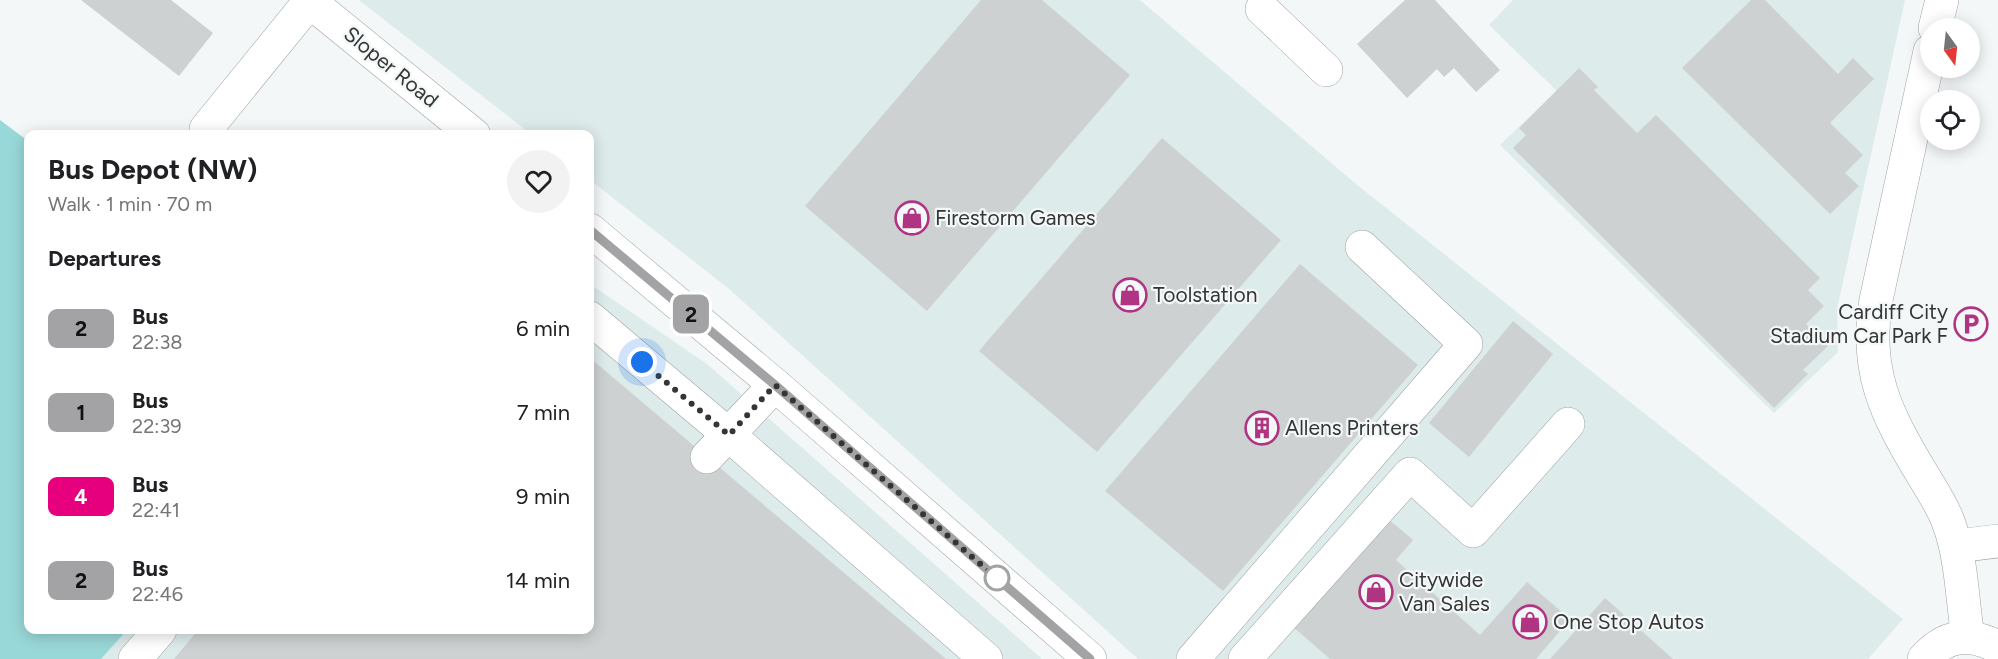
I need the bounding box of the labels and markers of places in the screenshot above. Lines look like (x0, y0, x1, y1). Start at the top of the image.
shop icon: Firestorm Games (894, 200, 930, 236)
place label: Firestorm Games (935, 205, 1096, 230)
shop icon: Toolstation (1112, 277, 1148, 313)
place label: Toolstation (1153, 282, 1257, 307)
place label: Cardiff City Stadium Car Park F (1770, 299, 1948, 348)
parking icon: Cardiff City Stadium Car Park F (1953, 306, 1989, 342)
building icon: Allens Printers (1244, 410, 1280, 446)
place label: Allens Printers (1285, 415, 1419, 440)
unlabelled marker (984, 565, 1010, 591)
place label: Citywide Van Sales (1399, 567, 1490, 616)
shop icon: Citywide Van Sales (1358, 574, 1394, 610)
shop icon: One Stop Autos (1512, 604, 1548, 640)
place label: One Stop Autos (1553, 609, 1704, 634)

